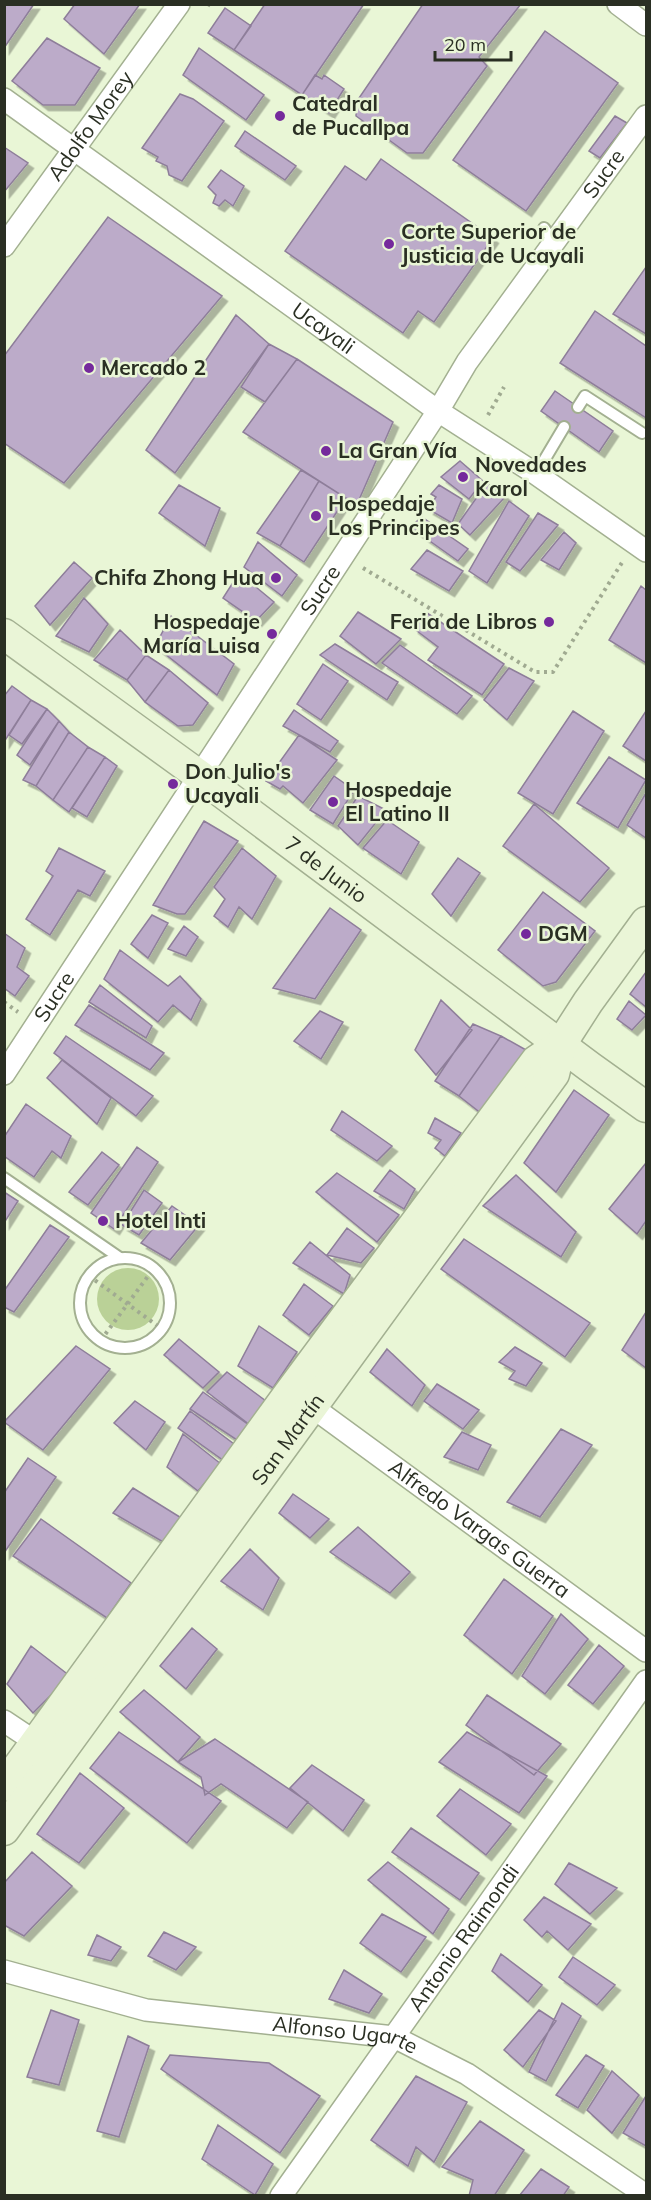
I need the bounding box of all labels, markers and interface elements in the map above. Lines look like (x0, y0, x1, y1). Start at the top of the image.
scale bar (435, 24, 512, 62)
text: 20 m (444, 33, 486, 56)
street label: Adolfo Morey (42, 66, 138, 185)
place label: Catedral de Pucallpa (292, 90, 409, 140)
marker: Catedral de Pucallpa (273, 109, 287, 123)
street label: Sucre (577, 144, 630, 203)
place label: Corte Superior de Justicia de Ucayali (401, 218, 584, 268)
marker: Corte Superior de Justicia de Ucayali (382, 237, 396, 251)
street label: Ucayali (287, 296, 360, 359)
place label: Mercado 2 (101, 354, 206, 380)
marker: Mercado 2 (82, 361, 96, 375)
place label: La Gran Vía (338, 437, 457, 463)
marker: La Gran Vía (319, 444, 333, 458)
place label: Novedades Karol (475, 451, 587, 501)
marker: Novedades Karol (456, 470, 470, 484)
place label: Hospedaje Los Principes (328, 490, 460, 540)
marker: Hospedaje Los Principes (309, 509, 323, 523)
street label: Sucre (294, 560, 346, 620)
place label: Chifa Zhong Hua (94, 564, 264, 590)
marker: Chifa Zhong Hua (269, 571, 283, 585)
place label: Hospedaje María Luisa (143, 608, 260, 658)
place label: Feria de Libros (390, 608, 537, 634)
marker: Feria de Libros (542, 615, 556, 629)
marker: Hospedaje María Luisa (265, 627, 279, 641)
place label: Don Julio's Ucayali (185, 758, 291, 808)
place label: Hospedaje El Latino II (345, 776, 452, 826)
marker: Don Julio's Ucayali (166, 777, 180, 791)
marker: Hospedaje El Latino II (326, 795, 340, 809)
street label: 7 de Junio (280, 830, 373, 908)
place label: DGM (538, 920, 588, 946)
marker: DGM (519, 927, 533, 941)
street label: Sucre (28, 967, 79, 1026)
place label: Hotel Inti (115, 1207, 206, 1233)
marker: Hotel Inti (96, 1214, 110, 1228)
street label: San Martín (245, 1388, 329, 1490)
street label: Alfredo Vargas Guerra (384, 1453, 575, 1603)
street label: Antonio Raimondi (402, 1859, 524, 2016)
street label: Alfonso Ugarte (271, 2010, 422, 2059)

